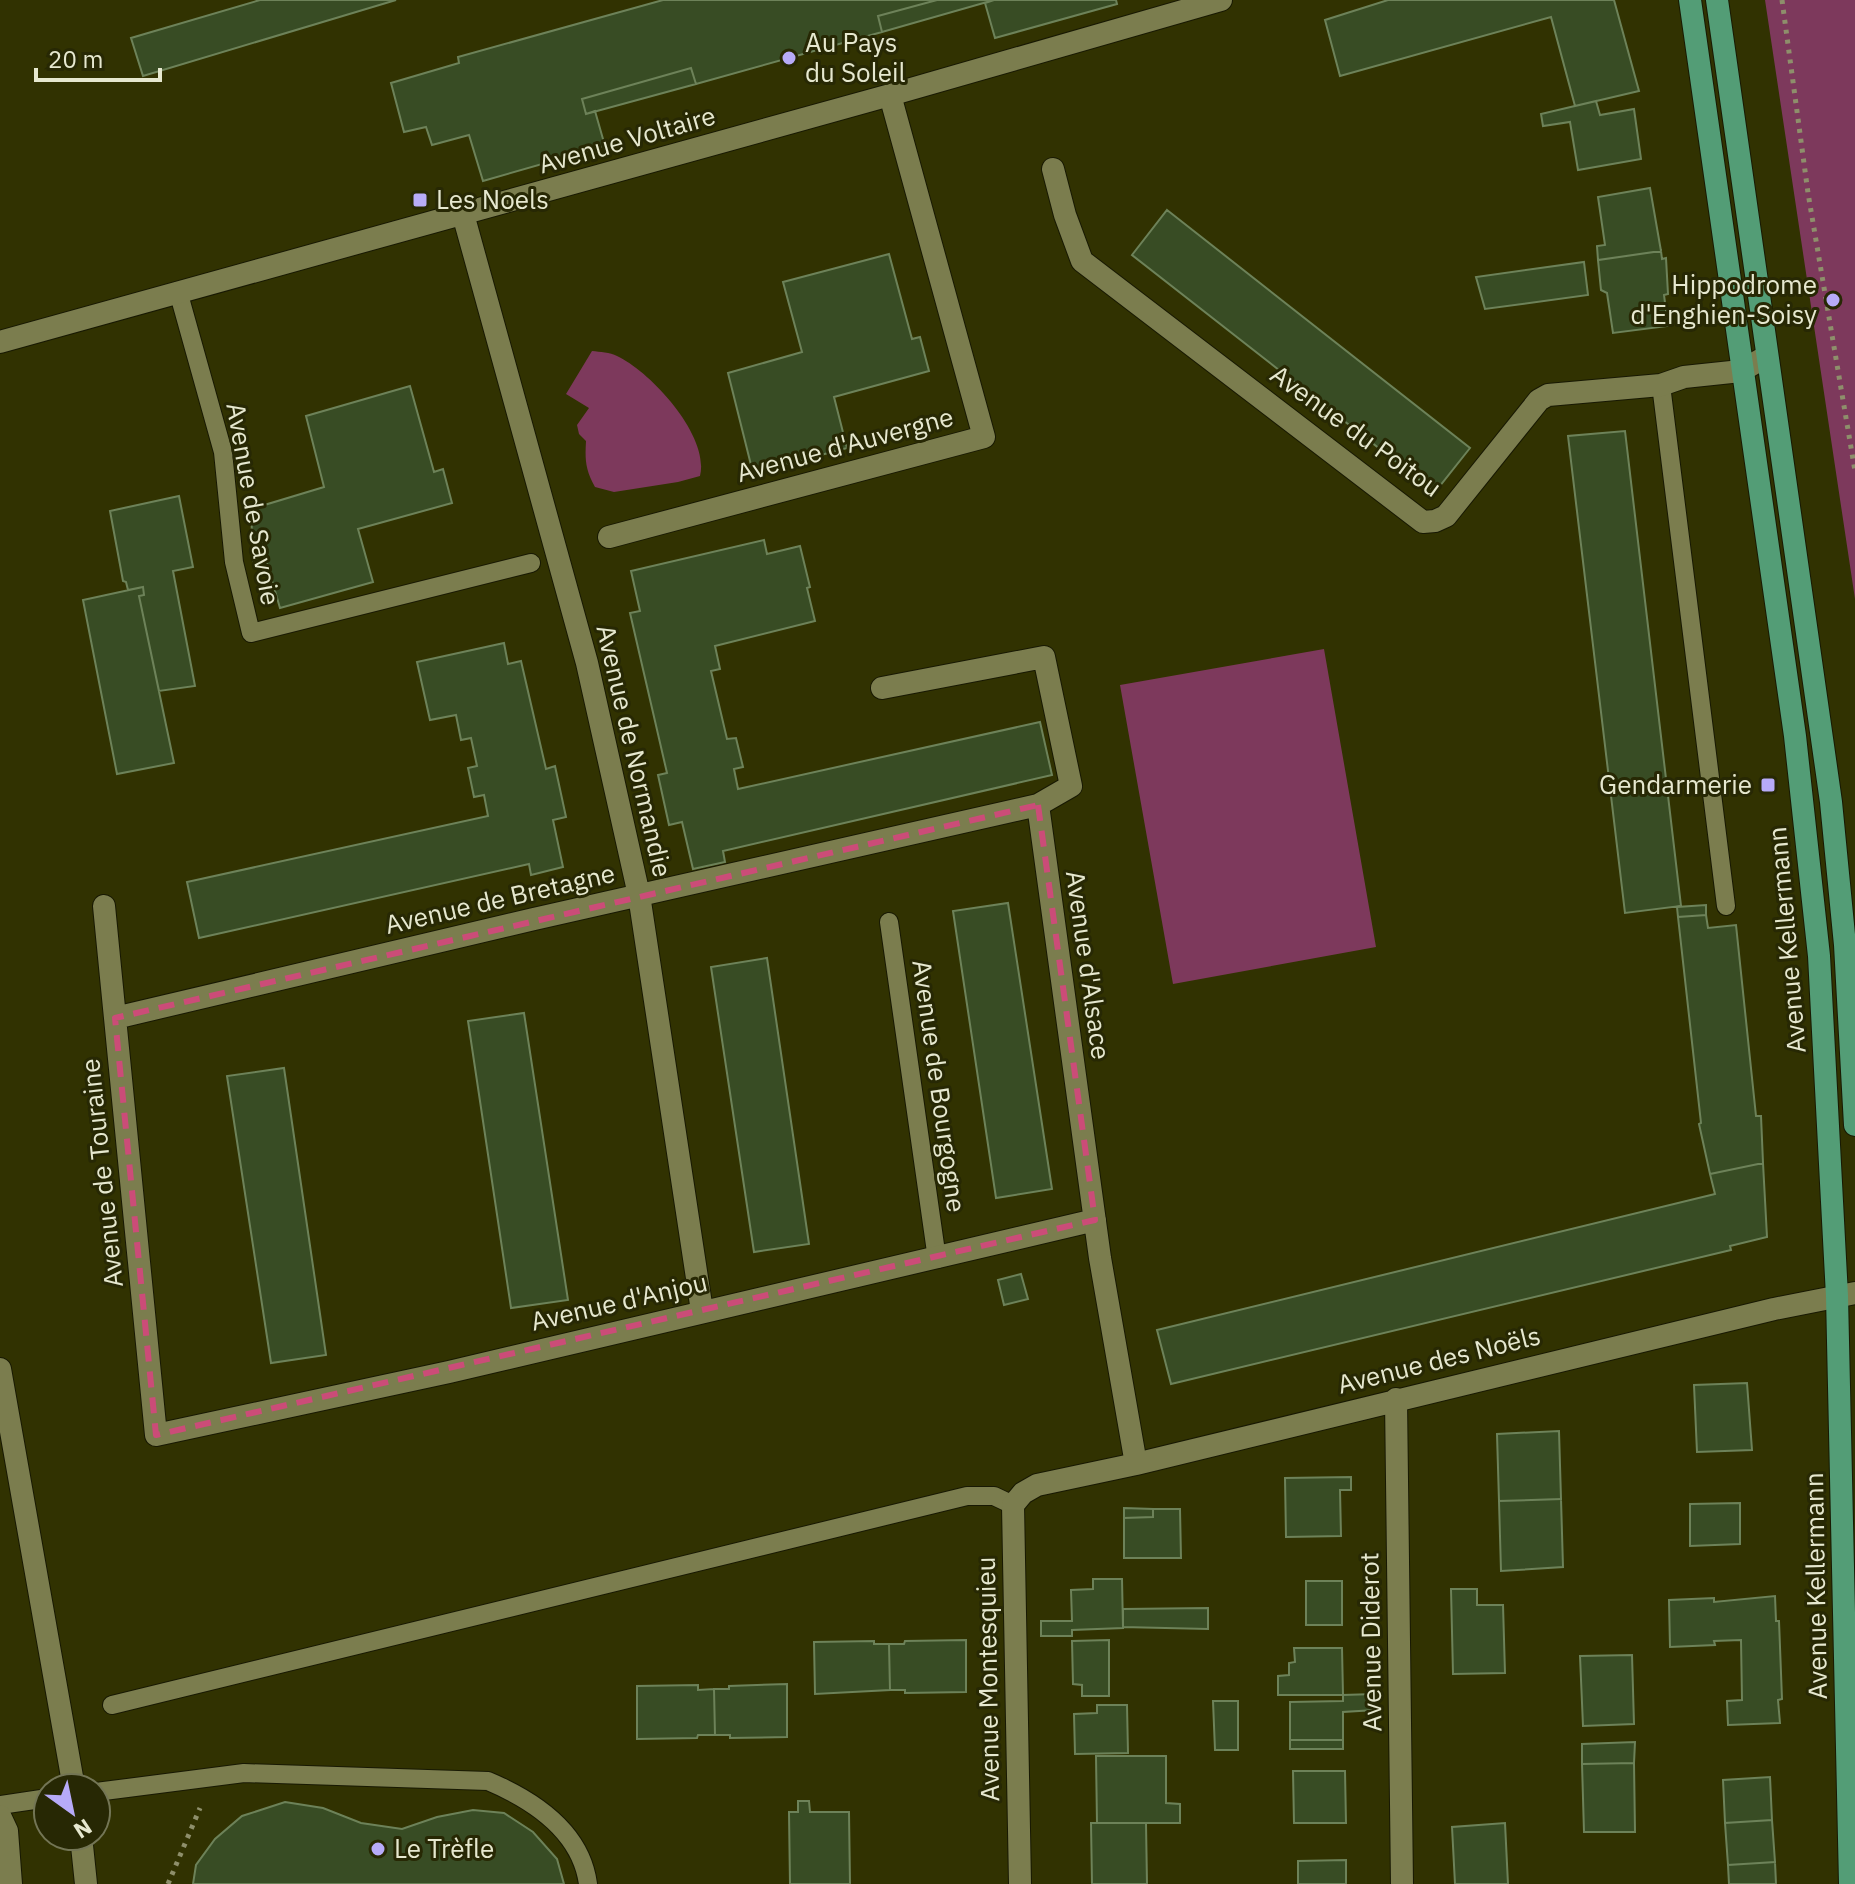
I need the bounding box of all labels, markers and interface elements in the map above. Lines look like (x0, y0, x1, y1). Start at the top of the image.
place label: Au Pays du Soleil (805, 25, 906, 89)
scale bar (36, 32, 160, 82)
text: 20 m (48, 43, 103, 75)
marker: Au Pays du Soleil (780, 49, 798, 67)
street label: Avenue Voltaire (534, 98, 719, 181)
place label: Les Noels (436, 182, 549, 216)
marker: Les Noels (411, 191, 429, 209)
place label: Hippodrome d'Enghien-Soisy (1630, 267, 1817, 331)
marker: Hippodrome d'Enghien-Soisy (1824, 291, 1842, 309)
street label: Avenue du Poitou (1264, 357, 1449, 504)
street label: Avenue d'Auvergne (733, 399, 957, 489)
street label: Avenue de Savoie (219, 400, 289, 608)
street label: Avenue de Normandie (589, 621, 681, 880)
place label: Gendarmerie (1599, 767, 1752, 801)
marker: Gendarmerie (1759, 776, 1777, 794)
street label: Avenue Kellermann (1759, 826, 1813, 1055)
street label: Avenue de Bretagne (382, 855, 618, 941)
street label: Avenue d'Alsace (1059, 868, 1119, 1062)
street label: Avenue de Bourgogne (905, 957, 975, 1214)
street label: Avenue de Touraine (72, 1057, 130, 1289)
street label: Avenue d'Anjou (527, 1264, 710, 1338)
street label: Avenue des Noëls (1334, 1317, 1544, 1401)
street label: Avenue Kellermann (1796, 1472, 1834, 1700)
street label: Avenue Diderot (1351, 1552, 1389, 1732)
street label: Avenue Montesquieu (968, 1556, 1006, 1802)
north arrow (32, 1772, 112, 1852)
text: N (69, 1813, 98, 1846)
place label: Le Trèfle (394, 1831, 494, 1865)
marker: Le Trèfle (369, 1840, 387, 1858)

